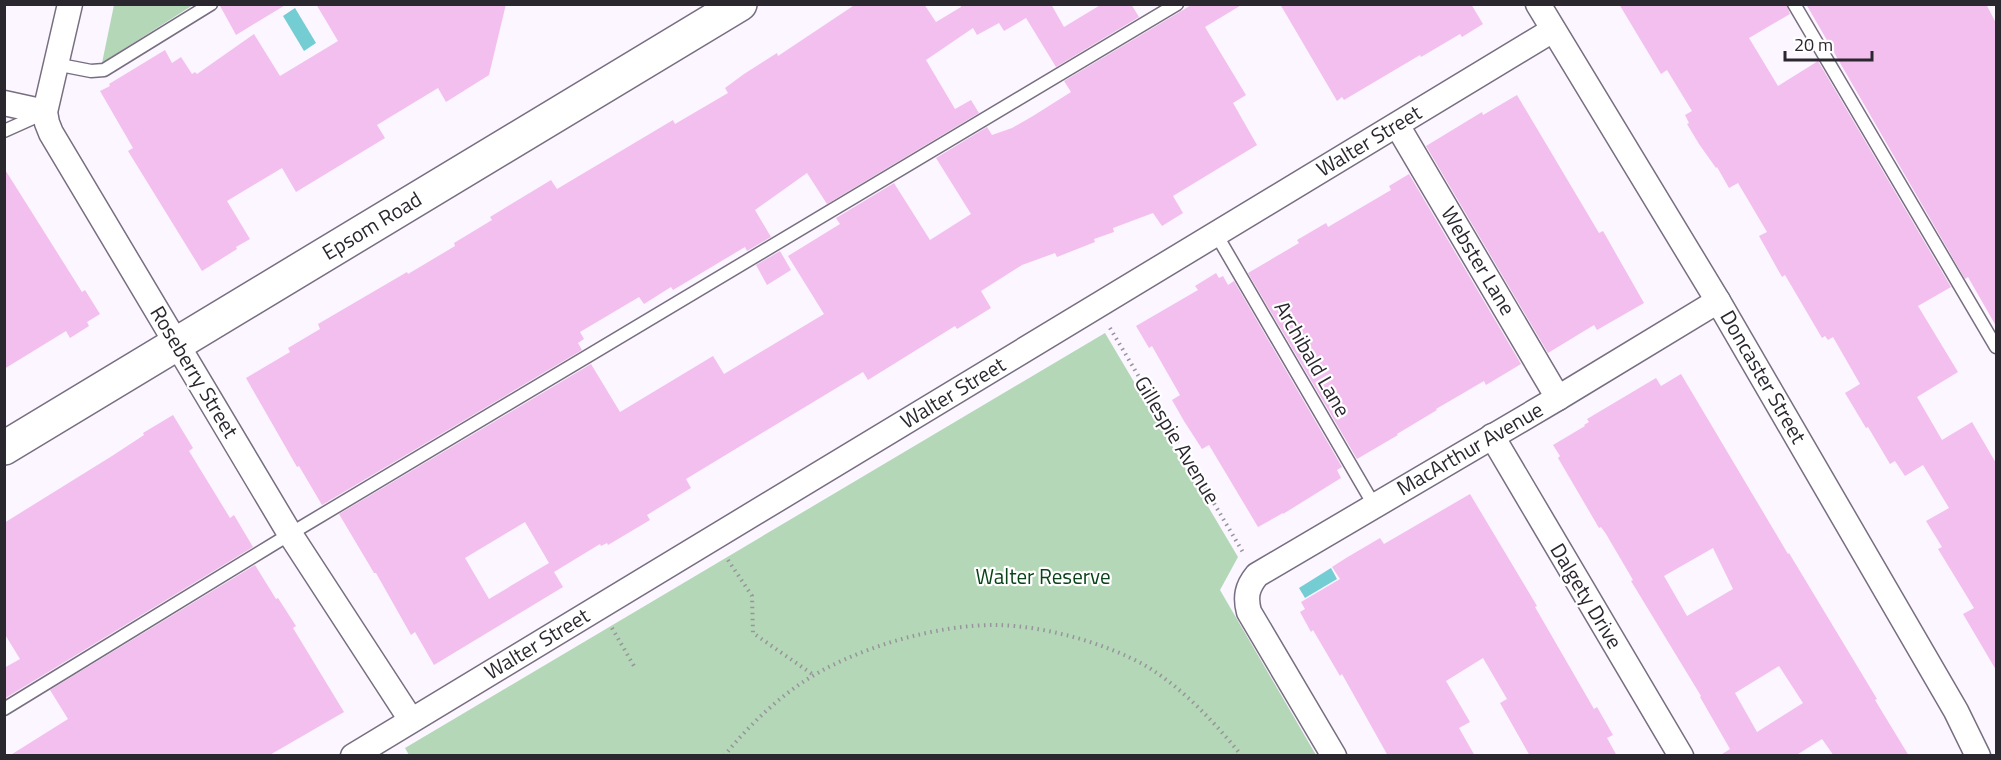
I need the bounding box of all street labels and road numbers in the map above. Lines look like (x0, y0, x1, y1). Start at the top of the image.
street label: Walter Street (1310, 96, 1428, 184)
street label: Epsom Road (316, 183, 427, 267)
street label: Webster Lane (1434, 200, 1524, 321)
street label: Archibald Lane (1267, 295, 1359, 422)
street label: Roseberry Street (143, 299, 247, 444)
street label: Doncaster Street (1713, 304, 1815, 450)
street label: Walter Street (894, 348, 1012, 436)
street label: Gillespie Avenue (1127, 369, 1229, 510)
street label: MacArthur Avenue (1390, 393, 1549, 503)
street label: Dalgety Drive (1543, 537, 1631, 654)
street label: Walter Street (478, 599, 596, 687)

